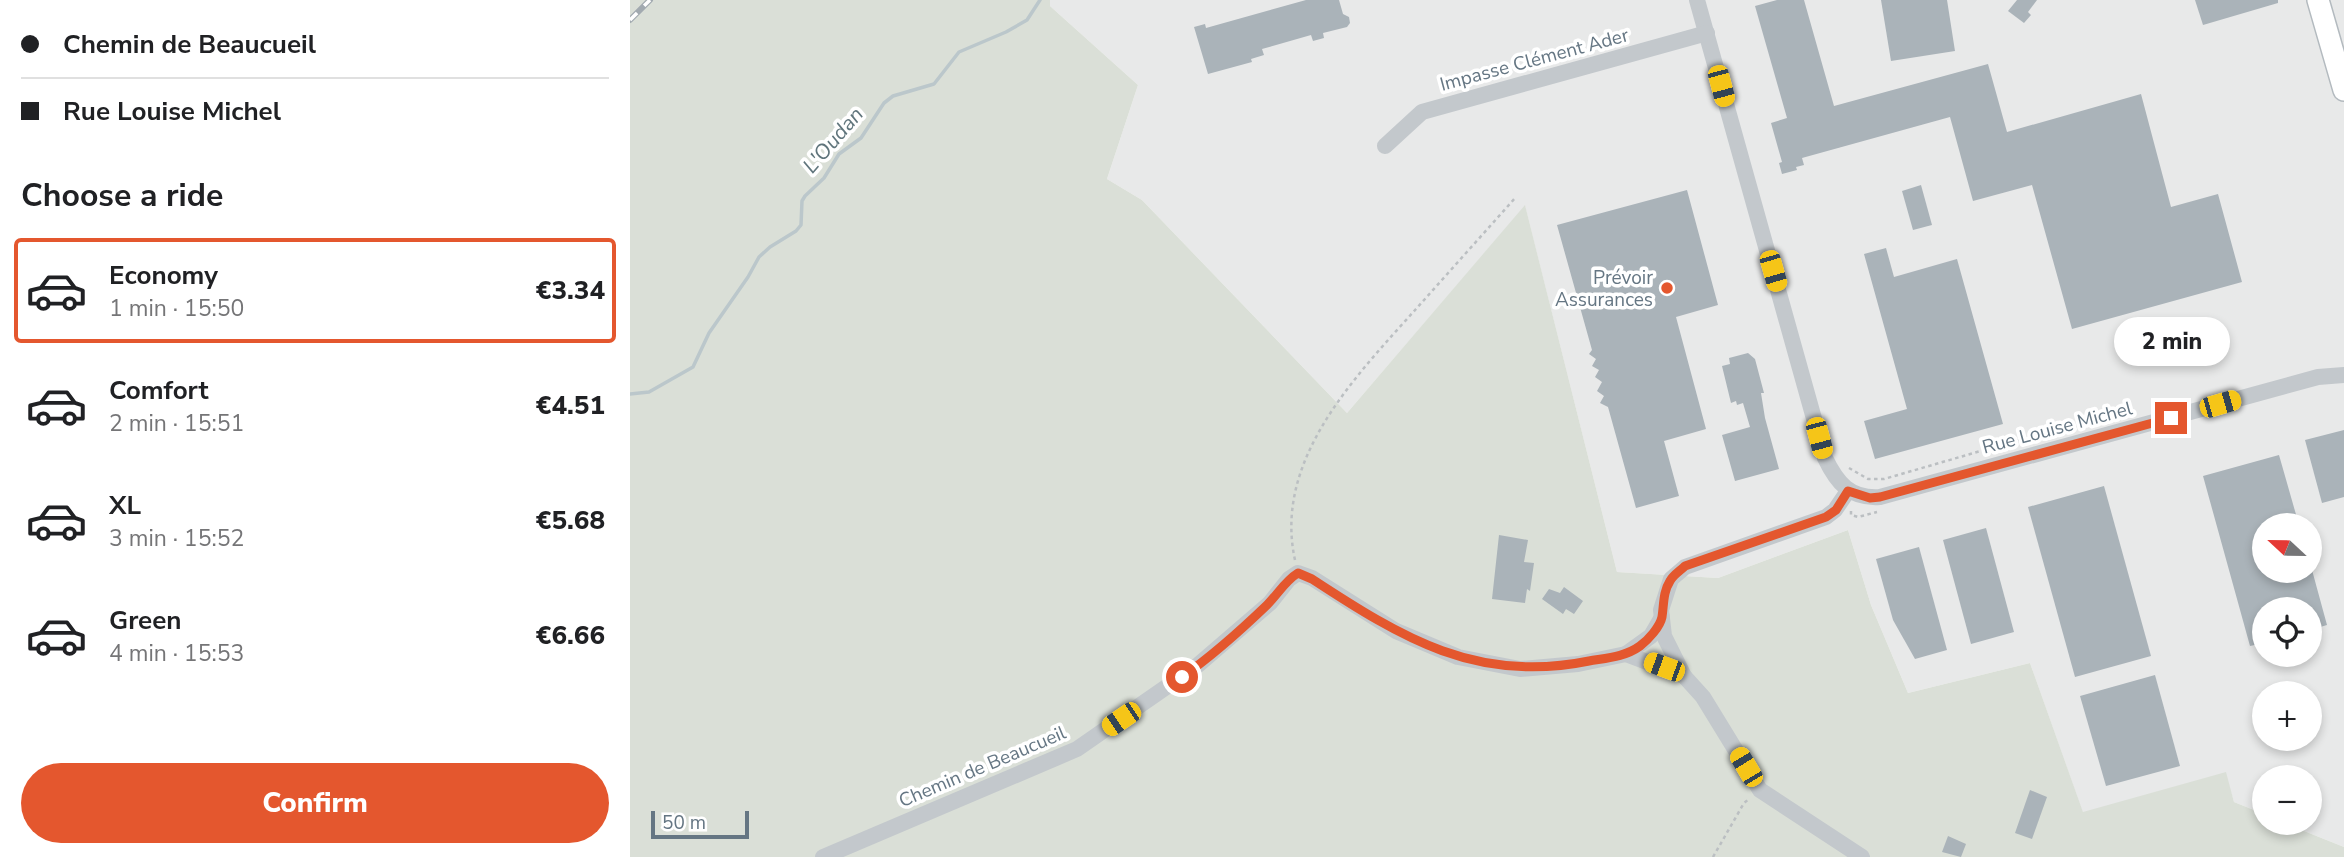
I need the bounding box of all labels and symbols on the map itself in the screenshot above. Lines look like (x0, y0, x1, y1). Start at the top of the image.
street label: Impasse Clément Ader (1437, 22, 1632, 98)
car (1706, 63, 1737, 109)
water label: L'Oudan (796, 101, 870, 179)
car (1758, 248, 1789, 294)
place label: Prévoir Assurances (1555, 265, 1653, 313)
marker: Prévoir Assurances (1659, 280, 1675, 296)
callout: 2 min (2113, 316, 2229, 366)
car (2197, 388, 2244, 420)
street label: Rue Louise Michel (1979, 395, 2136, 460)
route end (2155, 402, 2187, 434)
car (1804, 415, 1835, 461)
north arrow (2252, 513, 2322, 583)
car (1641, 650, 1688, 684)
route start (1166, 661, 1198, 693)
car (1098, 699, 1145, 739)
street label: Chemin de Beaucueil (895, 720, 1070, 814)
car (1727, 744, 1766, 790)
scale bar (651, 808, 749, 840)

